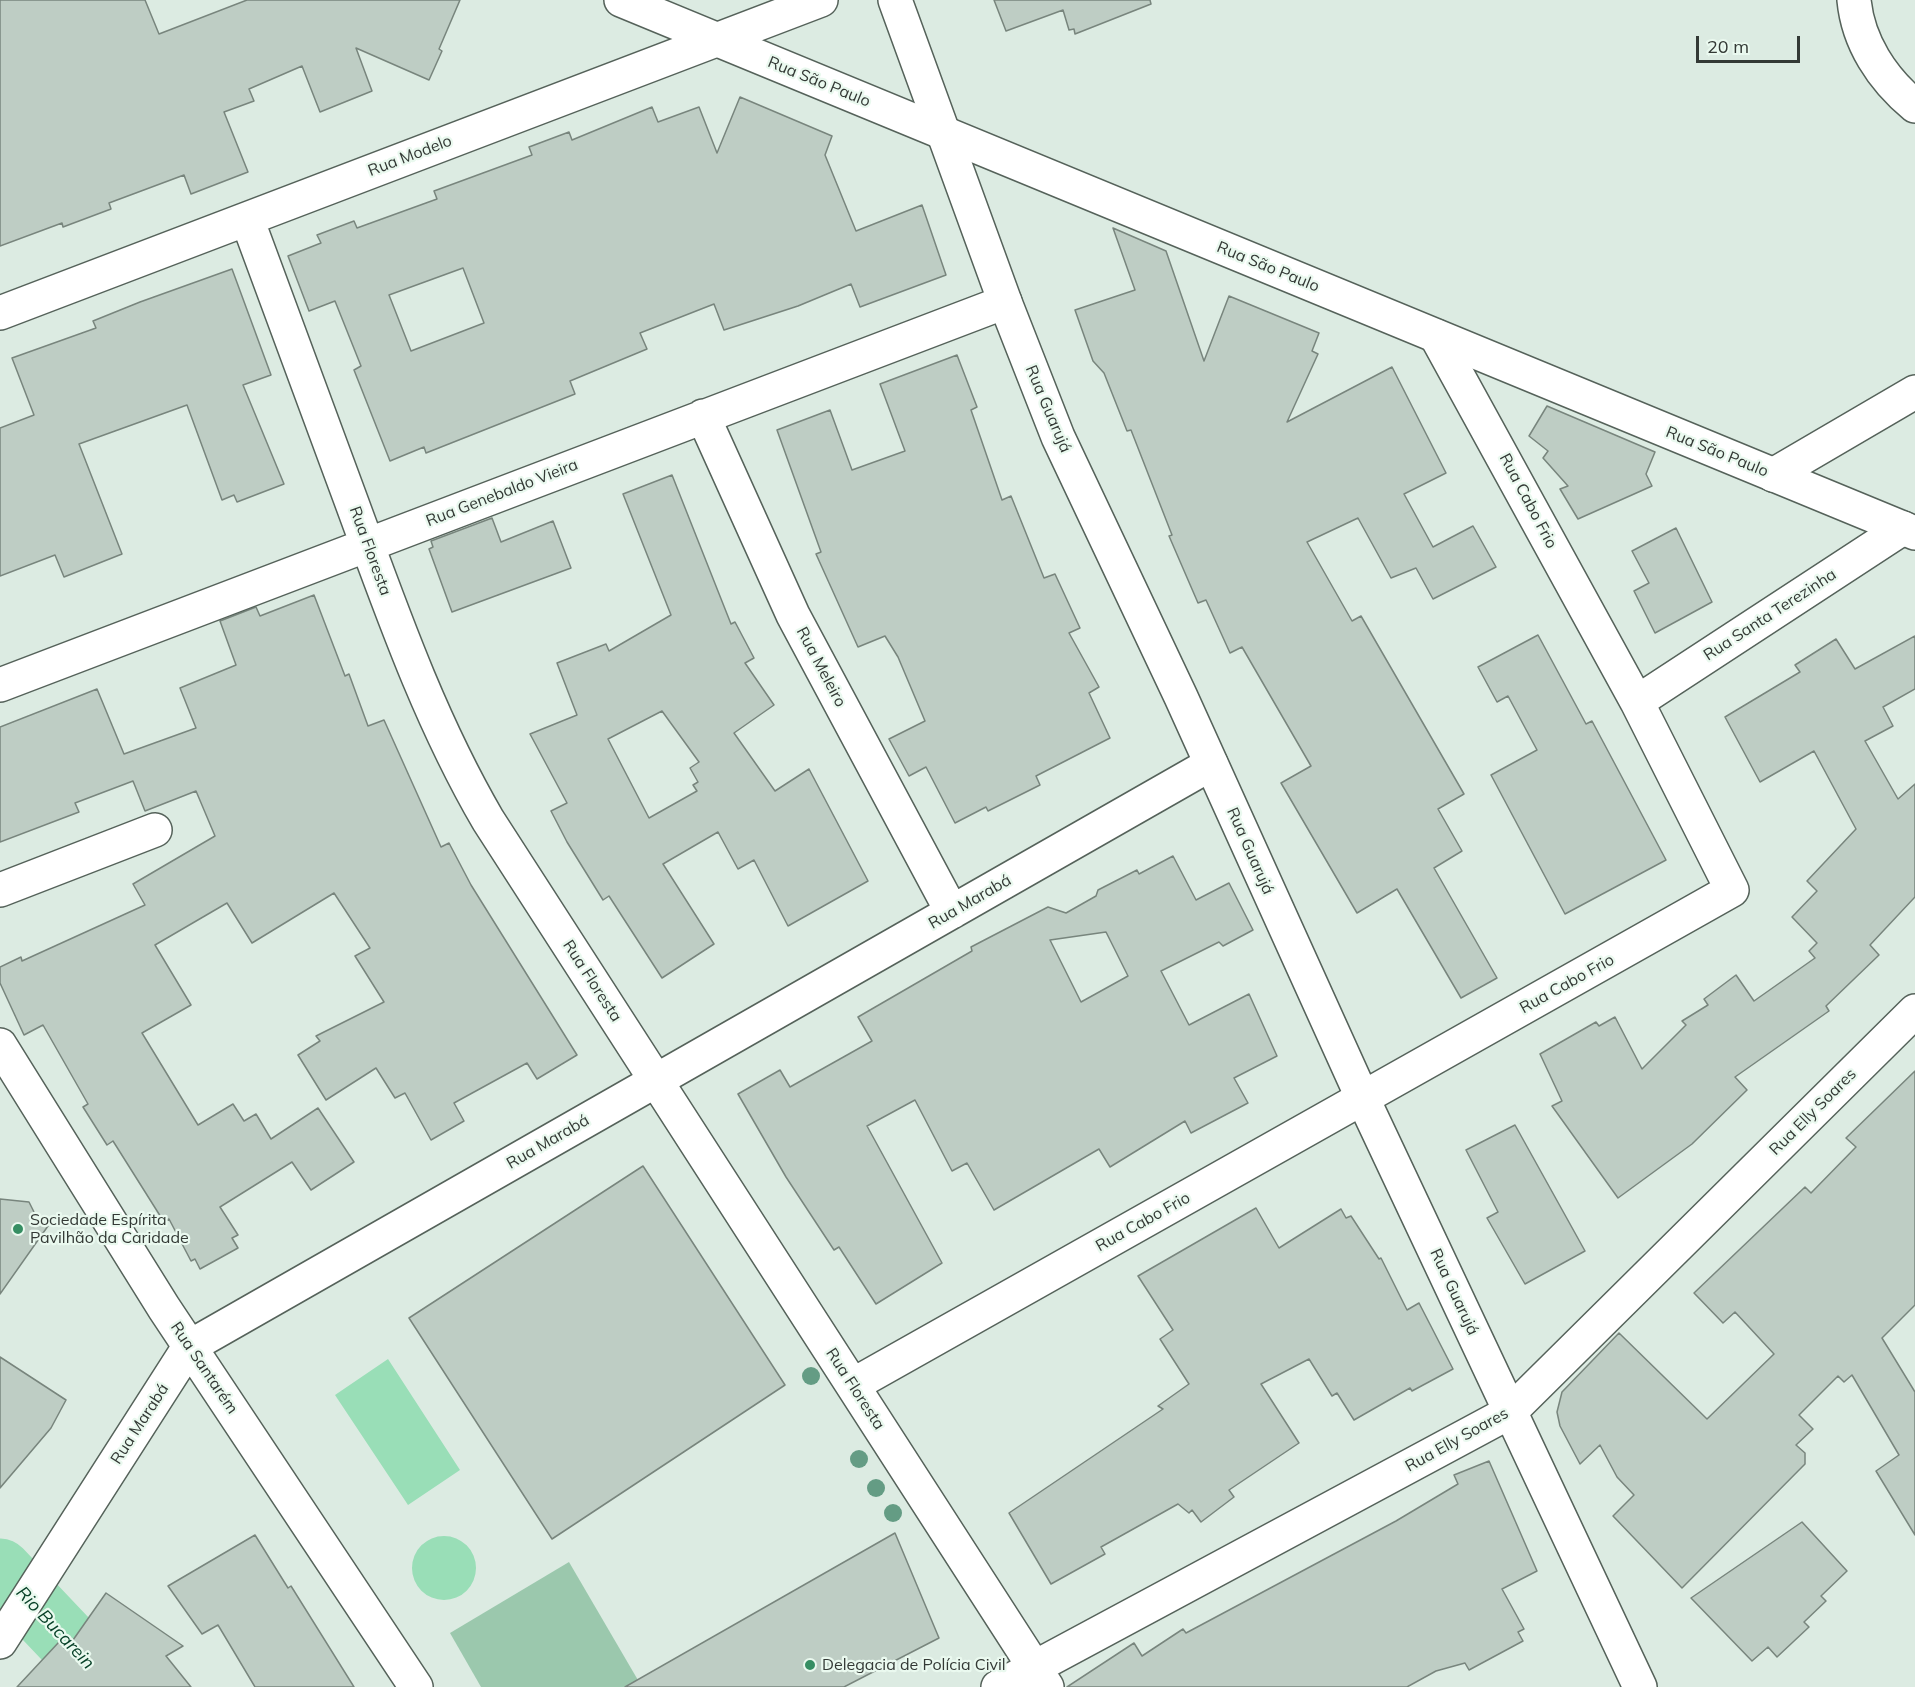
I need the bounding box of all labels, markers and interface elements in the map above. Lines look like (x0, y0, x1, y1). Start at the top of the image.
scale bar (1699, 24, 1802, 62)
text: 20 m (1707, 35, 1749, 58)
street label: Rua São Paulo (765, 53, 873, 111)
street label: Rua Modelo (365, 131, 455, 181)
street label: Rua São Paulo (1214, 238, 1322, 296)
street label: Rua Guarujá (1021, 362, 1075, 456)
street label: Rua São Paulo (1663, 423, 1771, 481)
street label: Rua Cabo Frio (1495, 450, 1561, 552)
street label: Rua Genebaldo Vieira (423, 455, 581, 531)
street label: Rua Floresta (345, 504, 395, 598)
street label: Rua Santa Terezinha (1700, 565, 1840, 665)
street label: Rua Meleiro (792, 624, 850, 710)
street label: Rua Guarujá (1222, 805, 1278, 897)
street label: Rua Marabá (925, 871, 1015, 933)
street label: Rua Floresta (558, 937, 626, 1025)
street label: Rua Cabo Frio (1516, 950, 1618, 1018)
street label: Rua Elly Soares (1766, 1065, 1860, 1159)
street label: Rua Marabá (503, 1111, 593, 1173)
street label: Rua Cabo Frio (1092, 1188, 1194, 1256)
place label: Sociedade Espírita Pavilhão da Caridade (30, 1210, 189, 1248)
marker: Sociedade Espírita Pavilhão da Caridade (11, 1222, 25, 1236)
street label: Rua Guarujá (1426, 1246, 1482, 1338)
street label: Rua Santarém (166, 1318, 242, 1418)
street label: Rua Floresta (821, 1345, 889, 1433)
street label: Rua Marabá (107, 1380, 173, 1468)
street label: Rua Elly Soares (1402, 1404, 1512, 1476)
water label: Rio Bucarein (11, 1582, 99, 1674)
place label: Delegacia de Polícia Civil (822, 1655, 1006, 1675)
marker: Delegacia de Polícia Civil (803, 1658, 817, 1672)

